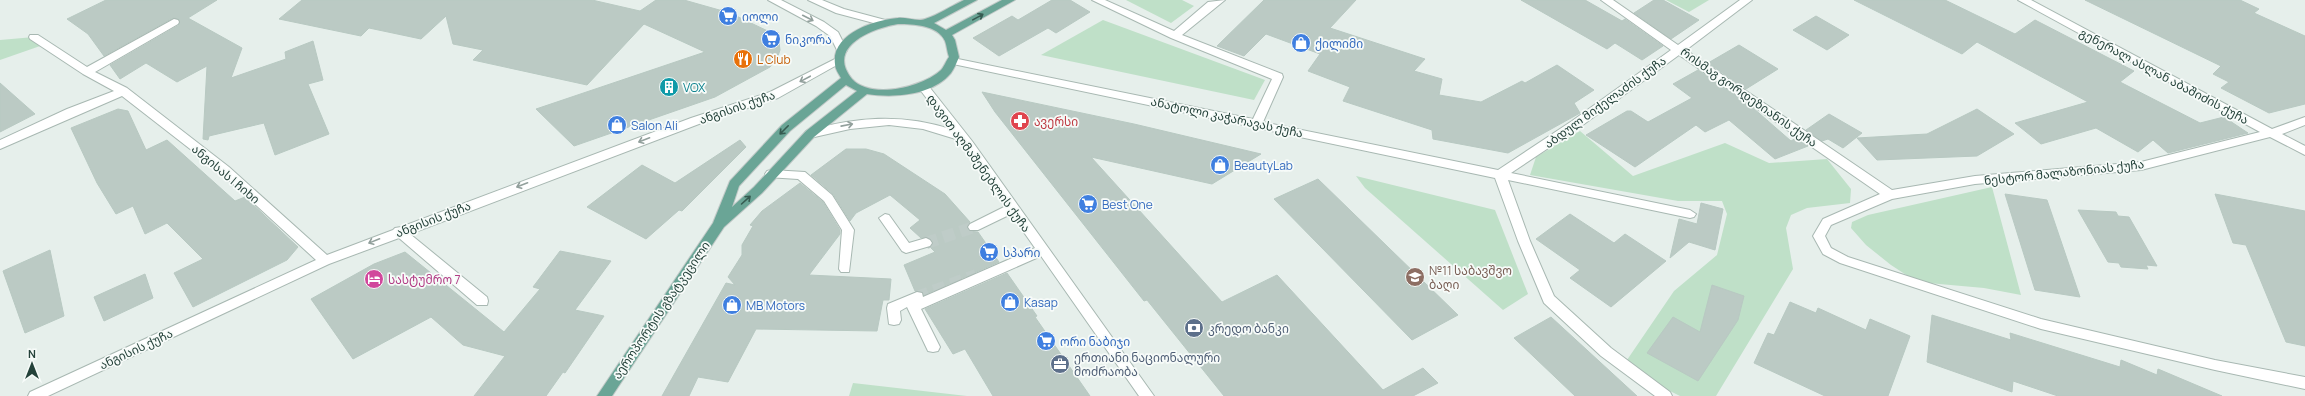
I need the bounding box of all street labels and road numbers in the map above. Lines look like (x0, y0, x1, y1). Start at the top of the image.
street label: გენერალ ასლან აბაშიძის ქუჩა (2076, 24, 2252, 128)
street label: რისმაგ გორდეზიანის ქუჩა (1677, 43, 1821, 151)
street label: აბდულ მიქელაძის ქუჩა (1541, 52, 1669, 152)
street label: ანგისის ქუჩა (697, 86, 777, 128)
street label: დავით აღმაშენებლის ქუჩა (923, 91, 1035, 235)
street label: ანატოლი კაჭარავას ქუჩა (1149, 93, 1305, 141)
street label: ანგისას I ჩიხი (188, 140, 264, 208)
street label: ნესტორ მალაზონიას ქუჩა (1983, 155, 2145, 189)
street label: ანგისის ქუჩა (393, 197, 473, 241)
street label: აეროპორტის გზატკეცილი (608, 238, 714, 382)
street label: ანგისის ქუჩა (96, 325, 176, 373)

